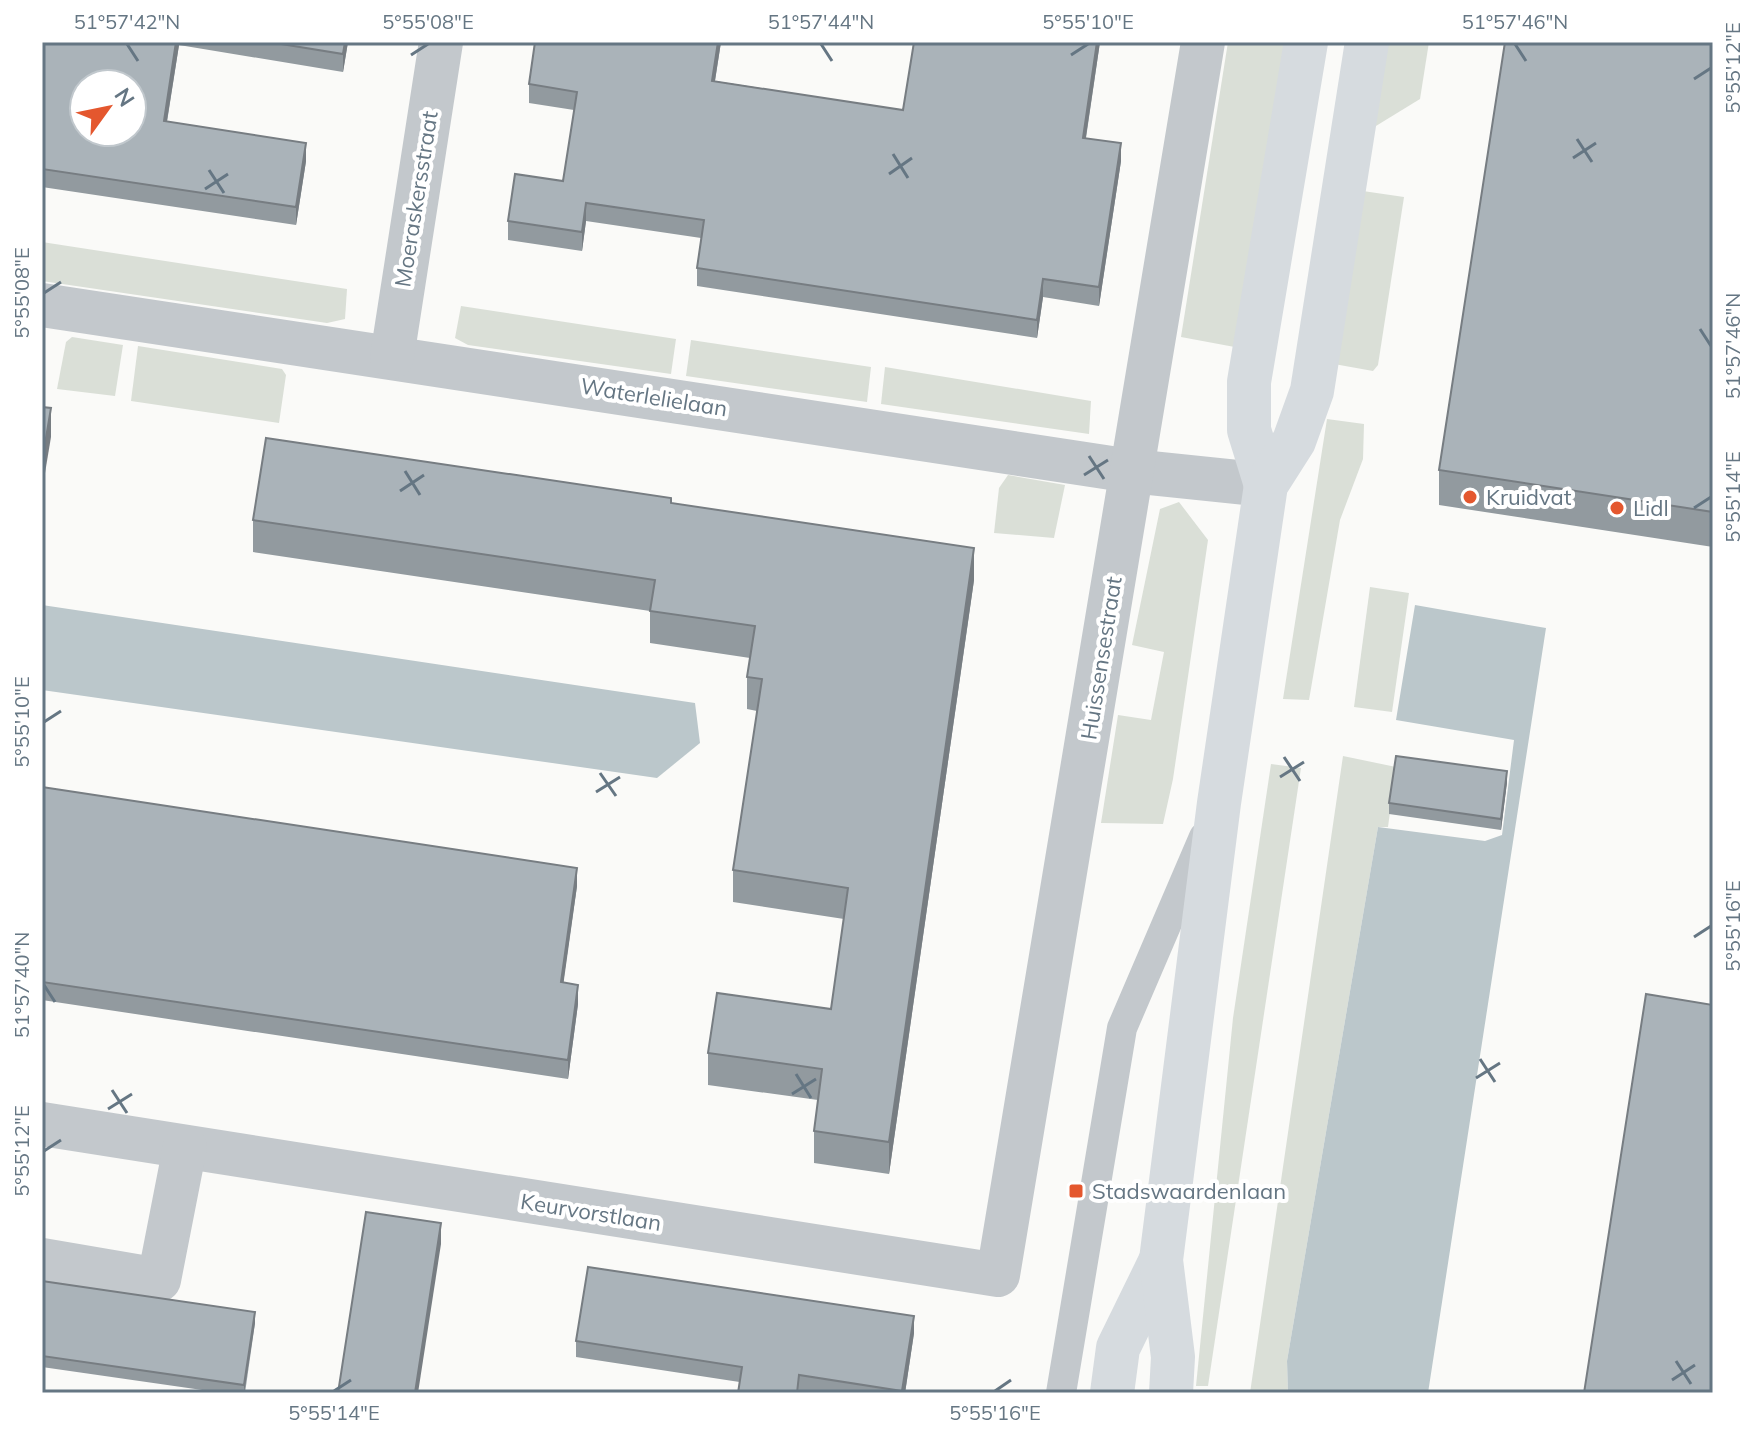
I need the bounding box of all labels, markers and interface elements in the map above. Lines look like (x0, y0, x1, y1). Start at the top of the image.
text: 51°57'42"N (74, 9, 180, 34)
text: 5°55'08"E (382, 9, 474, 34)
text: 51°57'44"N (768, 9, 874, 34)
text: 5°55'10"E (1042, 9, 1134, 34)
text: 51°57'46"N (1462, 9, 1568, 34)
text: 5°55'12"E (1720, 22, 1745, 114)
north arrow (68, 68, 148, 148)
text: N (109, 83, 141, 112)
street label: Moeraskersstraat (388, 109, 444, 289)
text: 5°55'08"E (9, 247, 34, 339)
text: 51°57'46"N (1720, 293, 1745, 399)
street label: Waterlelielaan (579, 372, 729, 422)
text: 5°55'14"E (1720, 451, 1745, 543)
place label: Kruidvat (1486, 483, 1572, 511)
marker: Kruidvat (1461, 488, 1479, 506)
place label: Lidl (1633, 494, 1669, 522)
marker: Lidl (1608, 499, 1626, 517)
street label: Huissensestraat (1074, 574, 1128, 742)
text: 5°55'10"E (9, 676, 34, 768)
text: 5°55'16"E (1720, 880, 1745, 972)
text: 51°57'40"N (9, 932, 34, 1038)
text: 5°55'12"E (9, 1105, 34, 1197)
place label: Stadswaardenlaan (1092, 1177, 1286, 1205)
marker: Stadswaardenlaan (1067, 1182, 1085, 1200)
street label: Keurvorstlaan (519, 1187, 663, 1237)
text: 5°55'14"E (288, 1400, 380, 1425)
text: 5°55'16"E (949, 1400, 1041, 1425)

